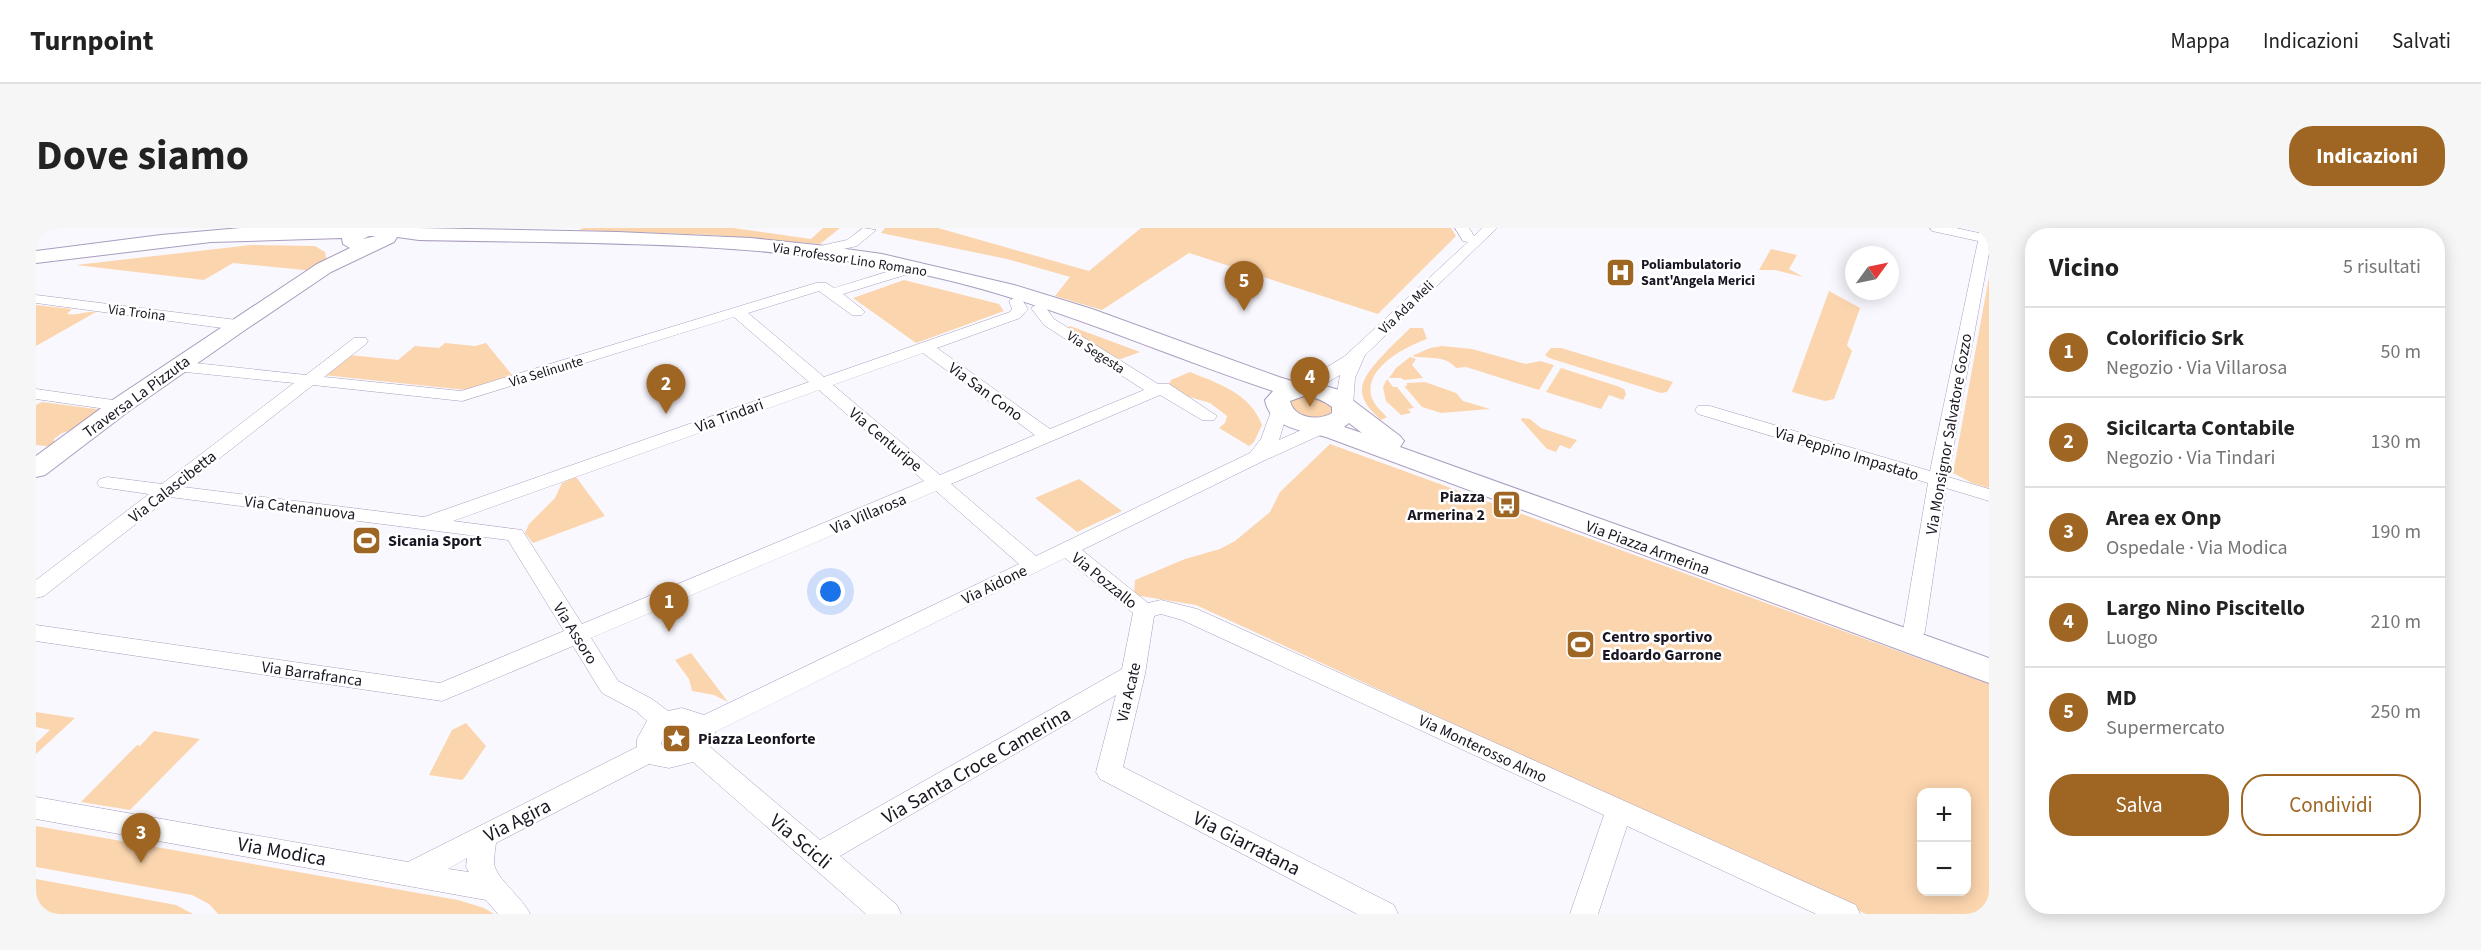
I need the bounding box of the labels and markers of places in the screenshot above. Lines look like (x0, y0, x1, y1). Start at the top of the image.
place label: Poliambulatorio Sant'Angela Merici (1641, 255, 1755, 291)
hospital icon: Poliambulatorio Sant'Angela Merici (1604, 256, 1636, 288)
pin: 5 (1224, 262, 1264, 311)
pin: 4 (1290, 358, 1330, 407)
pin: 2 (646, 364, 686, 414)
place label: Piazza Armerina 2 (1406, 486, 1485, 526)
bus stop icon: Piazza Armerina 2 (1490, 489, 1522, 521)
sports icon: Sicania Sport (351, 524, 383, 556)
place label: Sicania Sport (388, 530, 482, 552)
pin: 1 (650, 582, 688, 632)
place label: Centro sportivo Edoardo Garrone (1602, 626, 1722, 666)
sports icon: Centro sportivo Edoardo Garrone (1565, 629, 1597, 661)
place icon: Piazza Leonforte (661, 722, 693, 754)
place label: Piazza Leonforte (698, 728, 816, 750)
pin: 3 (122, 814, 160, 863)

